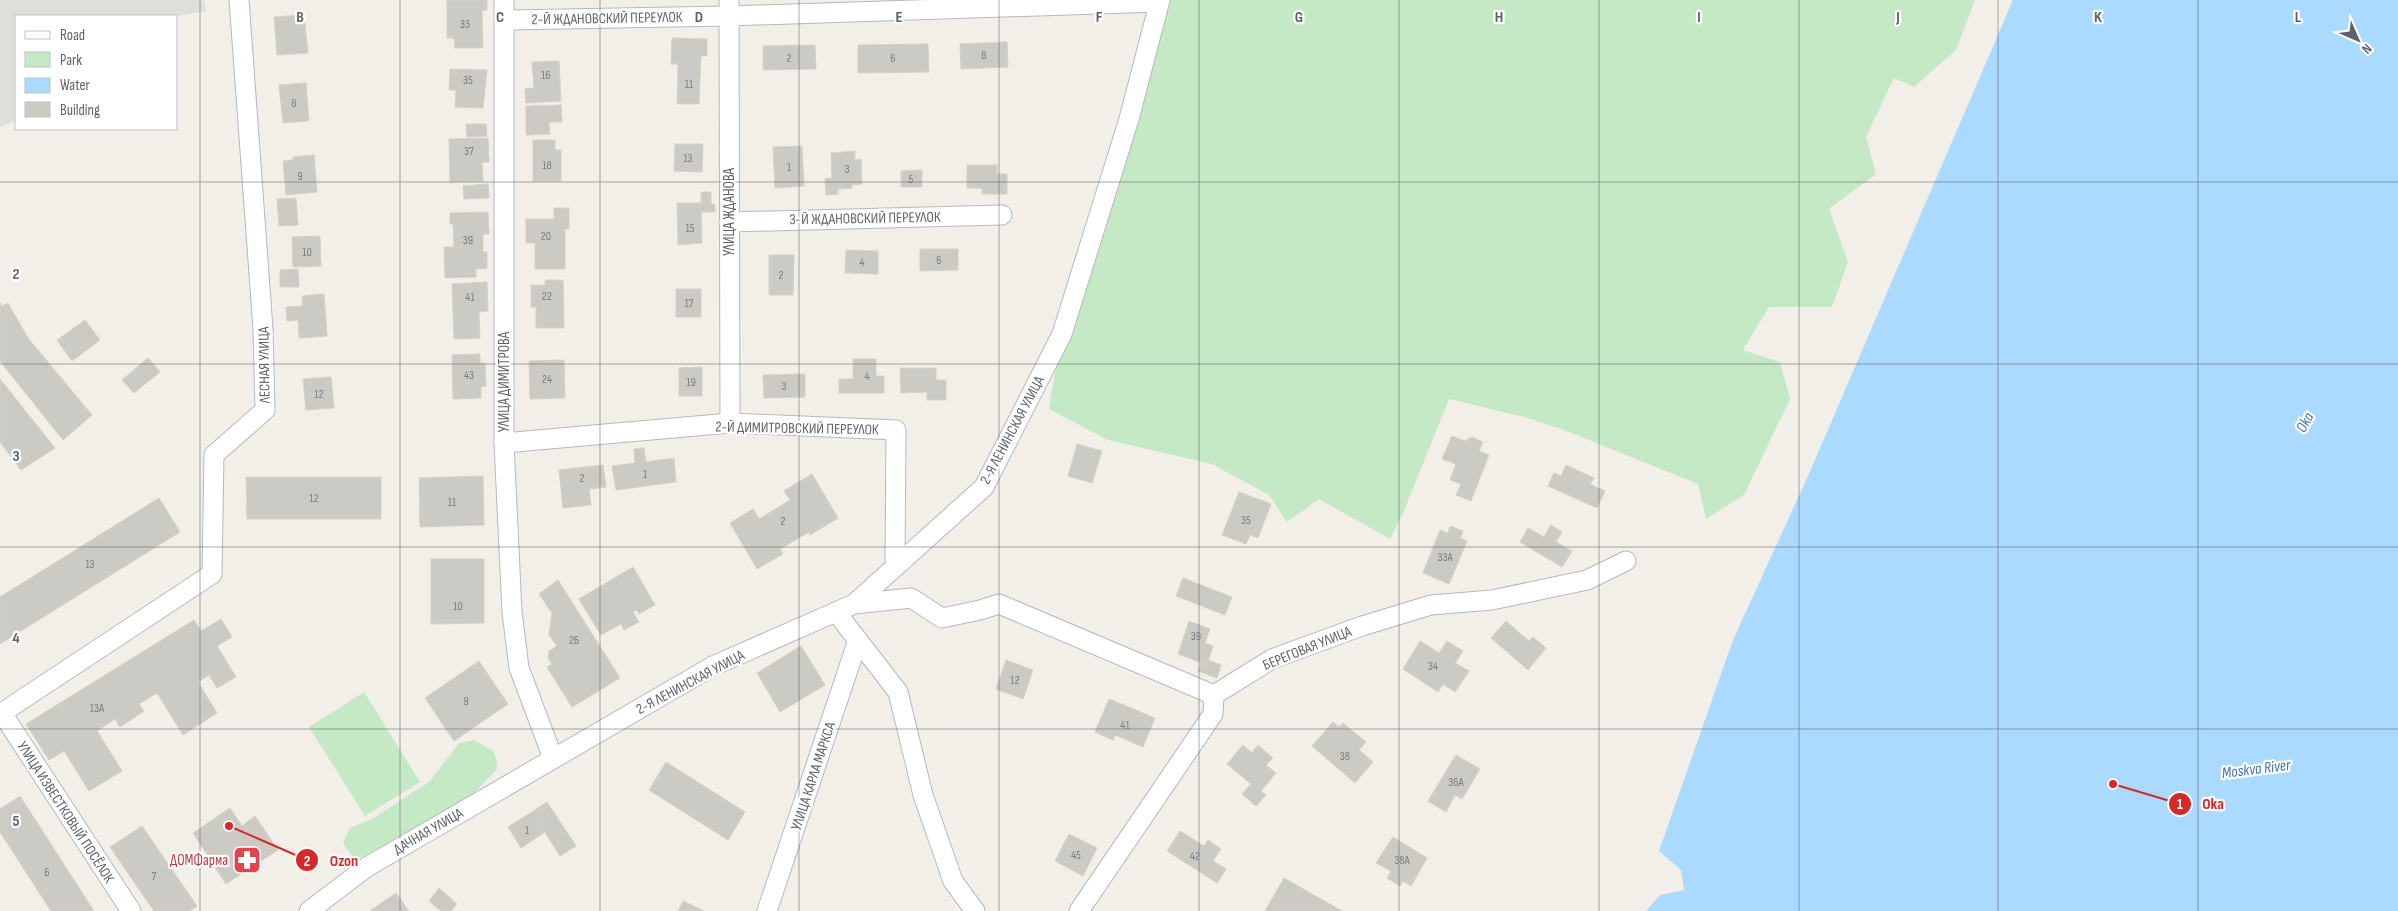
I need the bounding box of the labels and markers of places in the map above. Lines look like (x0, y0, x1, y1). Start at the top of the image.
callout: Oka (2168, 788, 2234, 819)
pharmacy icon: ДОМФарма (232, 845, 262, 875)
callout: Ozon (295, 845, 368, 876)
place label: ДОМФарма (170, 851, 228, 870)

